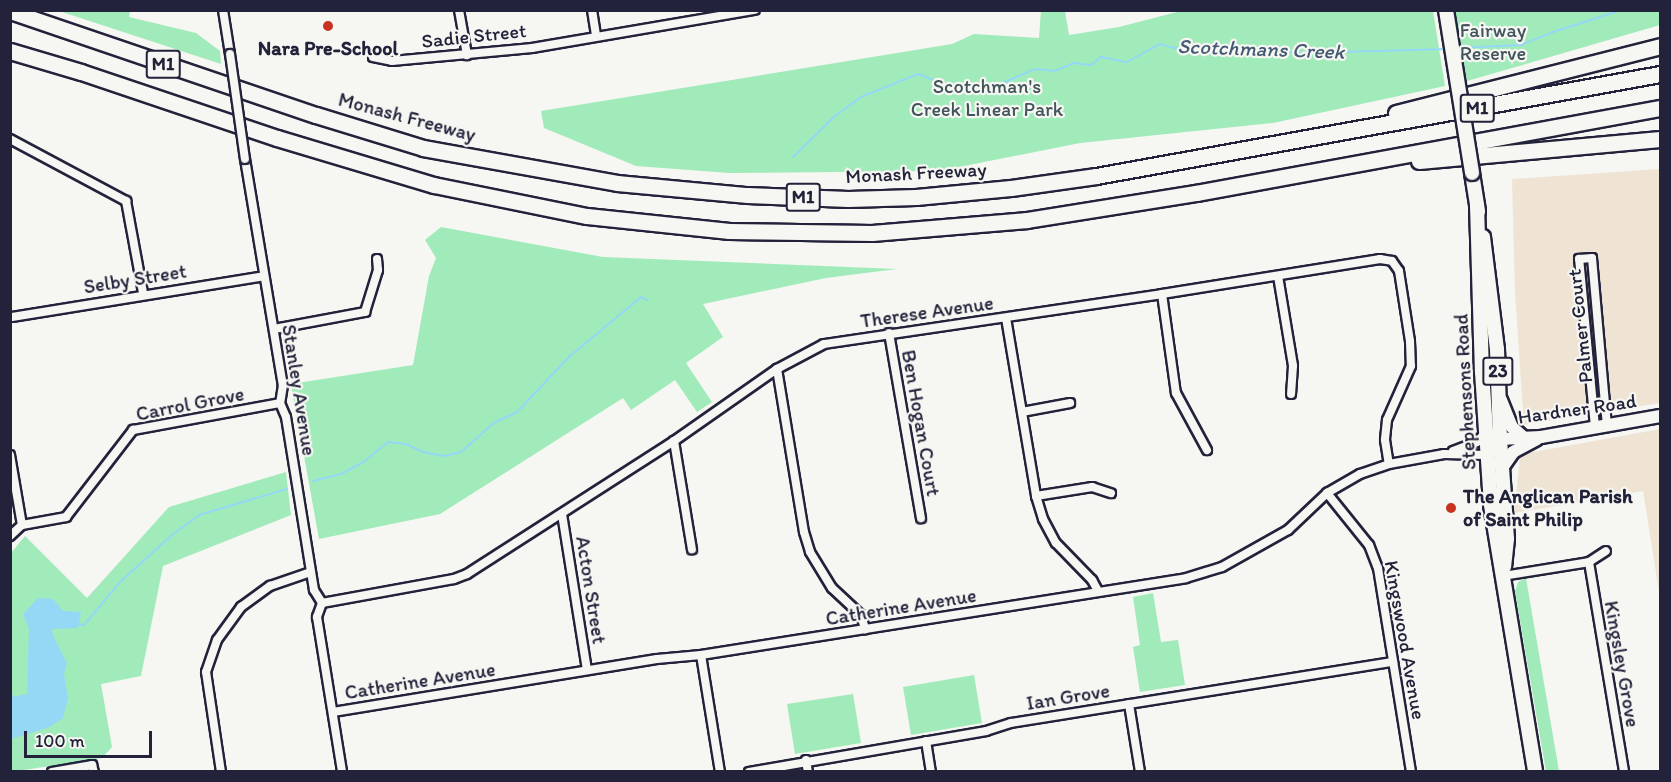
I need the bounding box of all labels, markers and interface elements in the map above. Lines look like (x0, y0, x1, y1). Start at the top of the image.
park label: Fairway Reserve (1460, 18, 1526, 65)
marker: Nara Pre-School (321, 19, 335, 33)
street label: Sadie Street (421, 19, 527, 53)
water label: Scotchmans Creek (1177, 33, 1345, 65)
place label: Nara Pre-School (258, 36, 398, 60)
road number: M1 (145, 49, 181, 79)
park label: Scotchman's Creek Linear Park (911, 74, 1063, 121)
street label: Monash Freeway (335, 87, 479, 147)
road number: M1 (1459, 93, 1495, 123)
street label: Monash Freeway (845, 157, 987, 189)
road number: M1 (785, 182, 821, 212)
street label: Selby Street (82, 259, 188, 299)
street label: Palmer Court (1562, 268, 1598, 384)
street label: Therese Avenue (859, 291, 995, 333)
street label: Stephensons Road (1449, 313, 1481, 471)
street label: Stanley Avenue (277, 323, 321, 457)
street label: Ben Hogan Court (896, 349, 946, 497)
road number: 23 (1482, 356, 1514, 386)
street label: Carrol Grove (134, 382, 246, 426)
street label: Hardner Road (1516, 389, 1638, 429)
place label: The Anglican Parish of Saint Philip (1463, 484, 1632, 531)
marker: The Anglican Parish of Saint Philip (1444, 501, 1458, 515)
street label: Acton Street (571, 534, 611, 646)
street label: Kingswood Avenue (1379, 559, 1431, 721)
street label: Catherine Avenue (824, 583, 978, 631)
street label: Kingsley Grove (1599, 599, 1645, 729)
street label: Catherine Avenue (343, 657, 497, 705)
street label: Ian Grove (1024, 679, 1112, 715)
scale bar (27, 719, 154, 757)
text: 100 m (35, 730, 85, 752)

